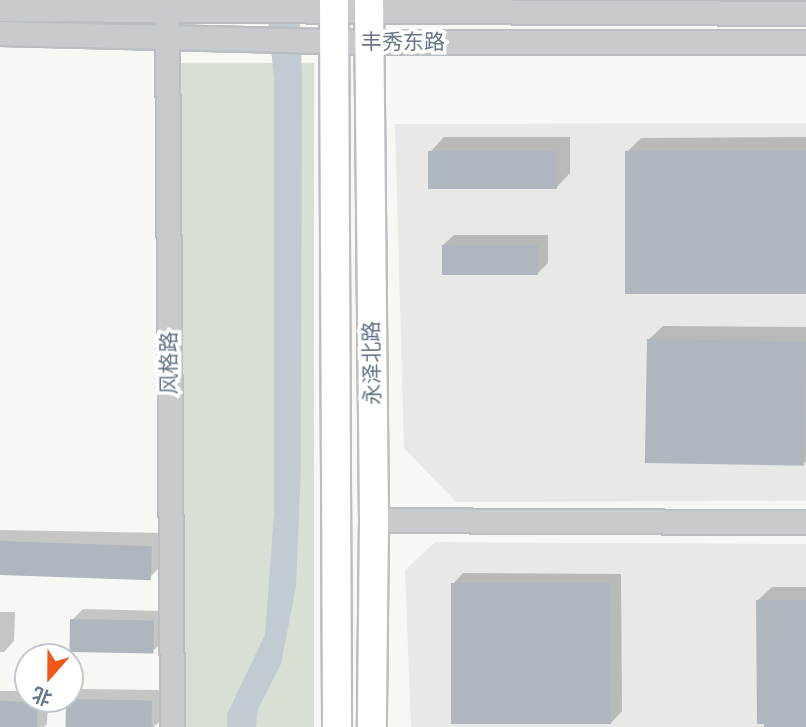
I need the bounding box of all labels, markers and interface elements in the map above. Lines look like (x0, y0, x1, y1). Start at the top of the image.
street label: 丰秀东路 (361, 29, 445, 55)
street label: 永泽北路 (359, 321, 385, 405)
street label: 风格路 (156, 332, 182, 394)
north arrow (14, 643, 84, 713)
text: 北 (29, 682, 55, 710)

